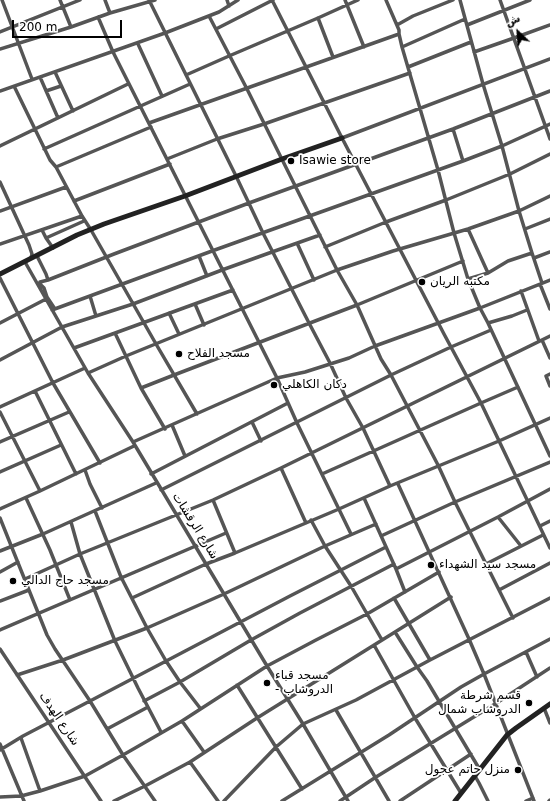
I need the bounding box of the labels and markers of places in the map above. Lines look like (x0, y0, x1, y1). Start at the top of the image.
place label: Isawie store (299, 154, 371, 168)
marker: Isawie store (286, 156, 296, 166)
place label: مكتبه الريان (430, 275, 490, 289)
marker: مكتبه الريان (417, 277, 427, 287)
place label: مسجد الفلاح (187, 347, 250, 361)
marker: مسجد الفلاح (174, 349, 184, 359)
place label: دكان الكاهلي (282, 378, 347, 392)
marker: دكان الكاهلي (269, 380, 279, 390)
place label: مسجد سيد الشهداء (439, 558, 536, 572)
marker: مسجد سيد الشهداء (426, 560, 436, 570)
place label: مسجد حاج الدالي (21, 574, 109, 588)
marker: مسجد حاج الدالي (8, 576, 18, 586)
place label: مسجد قباء - الدروشاب (275, 669, 333, 697)
marker: مسجد قباء - الدروشاب (262, 678, 272, 688)
place label: قسم شرطة الدروشاب شمال (438, 689, 521, 717)
marker: قسم شرطة الدروشاب شمال (524, 698, 534, 708)
place label: منزل حاتم عجول (425, 763, 510, 777)
marker: منزل حاتم عجول (513, 765, 523, 775)

